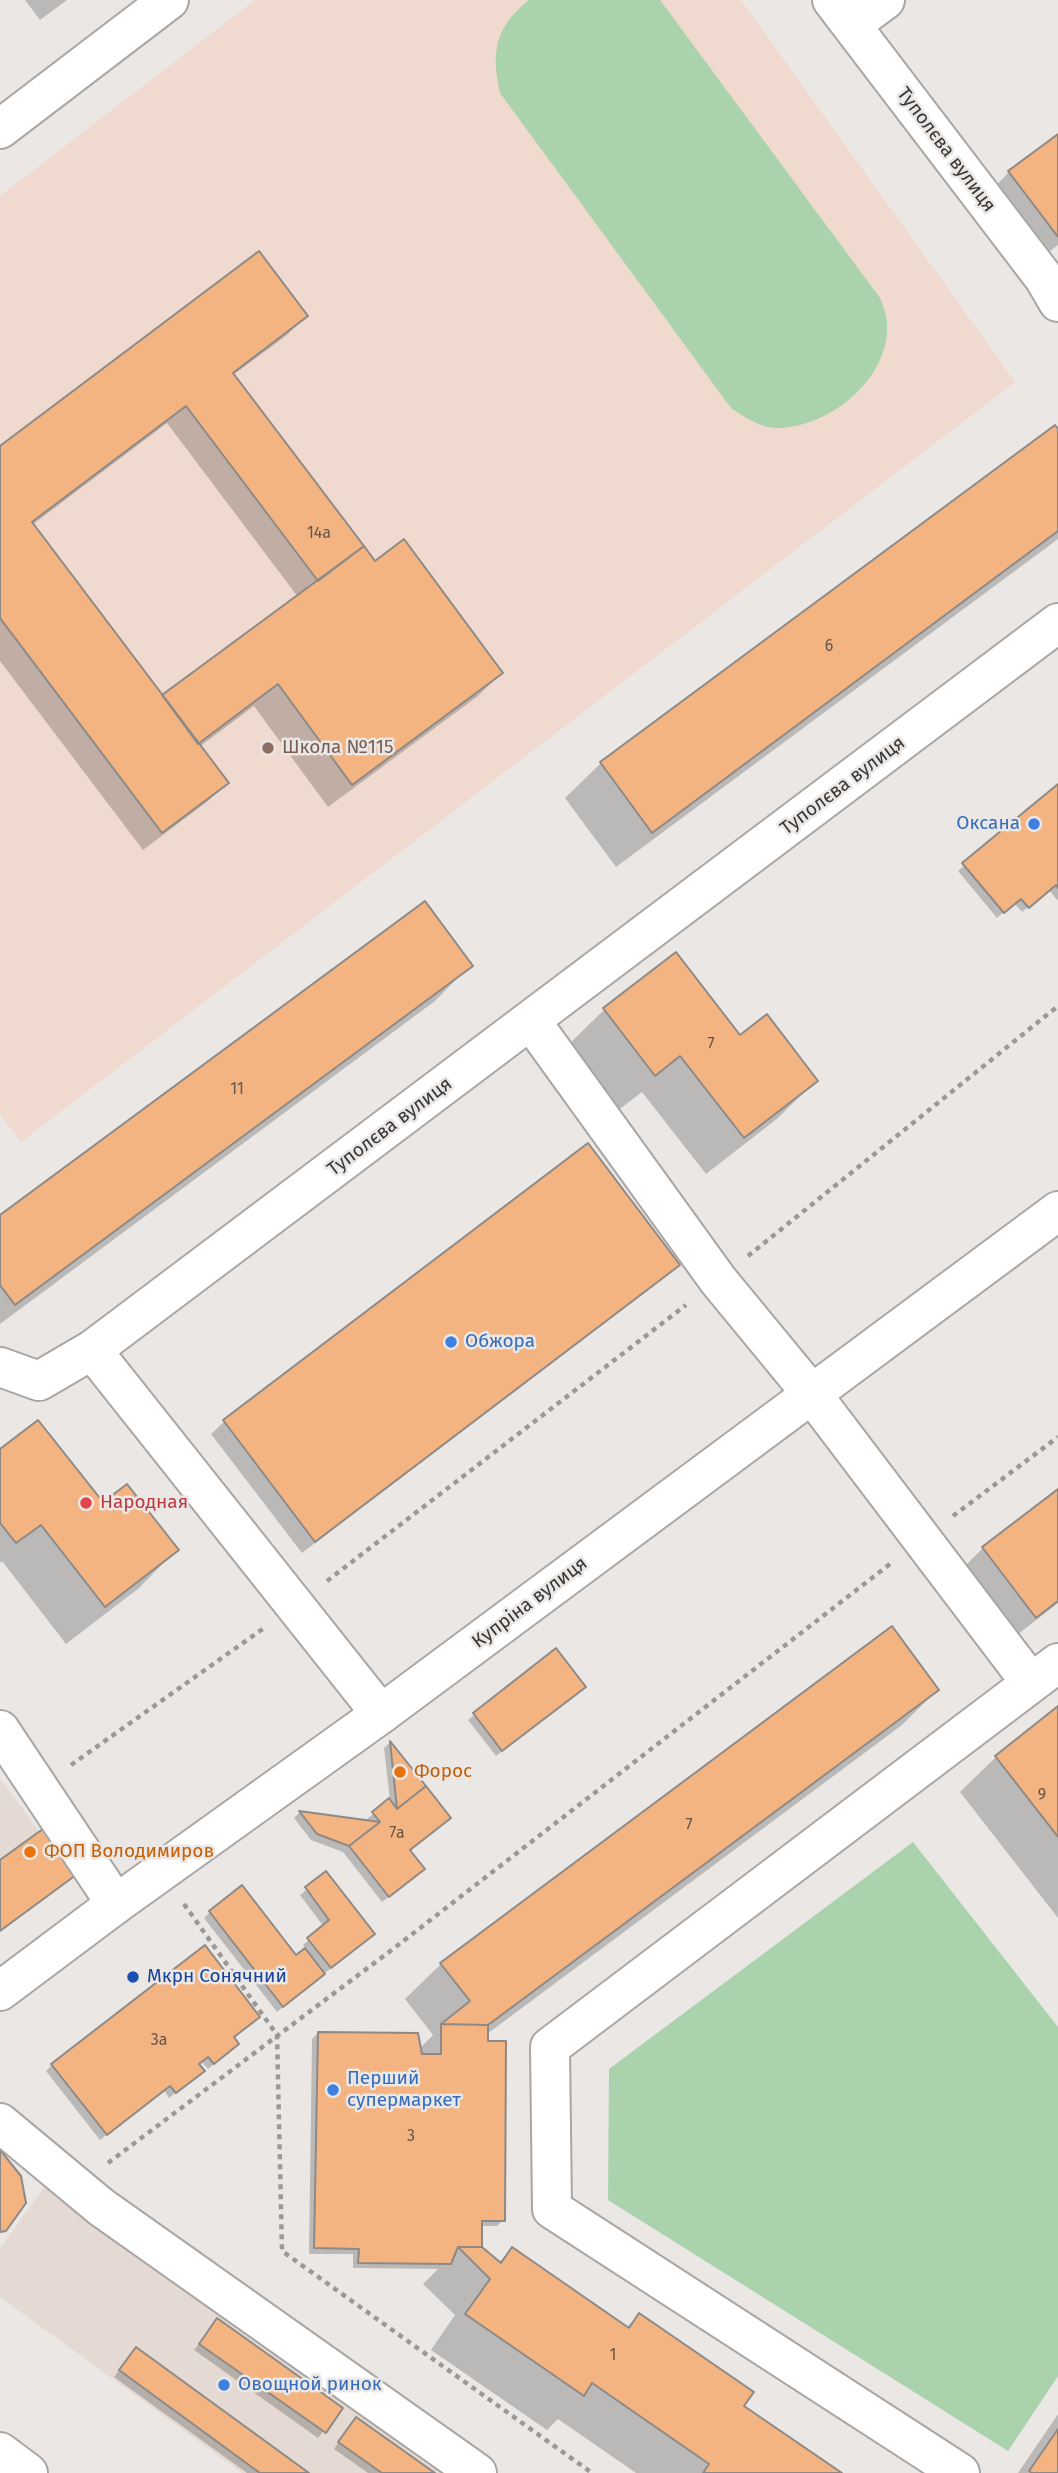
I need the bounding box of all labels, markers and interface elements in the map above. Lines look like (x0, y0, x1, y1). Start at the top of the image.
street label: Туполєва вулиця (892, 83, 1000, 217)
house number: 14а (307, 524, 331, 544)
house number: 6 (825, 637, 833, 657)
street label: Туполєва вулиця (776, 732, 910, 840)
place label: Школа №115 (282, 737, 394, 759)
marker: Школа №115 (260, 740, 276, 756)
place label: Оксана (956, 813, 1020, 835)
marker: Оксана (1026, 816, 1042, 832)
house number: 7 (707, 1035, 715, 1055)
street label: Туполєва вулиця (323, 1073, 457, 1181)
house number: 11 (230, 1080, 244, 1100)
place label: Обжора (465, 1331, 535, 1353)
marker: Обжора (443, 1334, 459, 1350)
place label: Народная (100, 1492, 188, 1514)
marker: Народная (78, 1495, 94, 1511)
street label: Купріна вулиця (468, 1552, 592, 1654)
place label: Форос (414, 1761, 472, 1783)
marker: Форос (392, 1764, 408, 1780)
house number: 9 (1038, 1786, 1046, 1806)
house number: 7 (685, 1816, 693, 1836)
house number: 7а (389, 1824, 405, 1844)
place label: ФОП Володимиров (44, 1841, 214, 1863)
marker: ФОП Володимиров (22, 1844, 38, 1860)
place label: Мкрн Сонячний (147, 1966, 287, 1988)
marker: Мкрн Сонячний (125, 1969, 141, 1985)
house number: 3а (151, 2031, 167, 2051)
place label: Перший супермаркет (347, 2068, 461, 2112)
marker: Перший супермаркет (325, 2082, 341, 2098)
house number: 3 (407, 2127, 415, 2147)
house number: 1 (610, 2346, 616, 2366)
place label: Овощной ринок (238, 2374, 382, 2396)
marker: Овощной ринок (216, 2377, 232, 2393)

